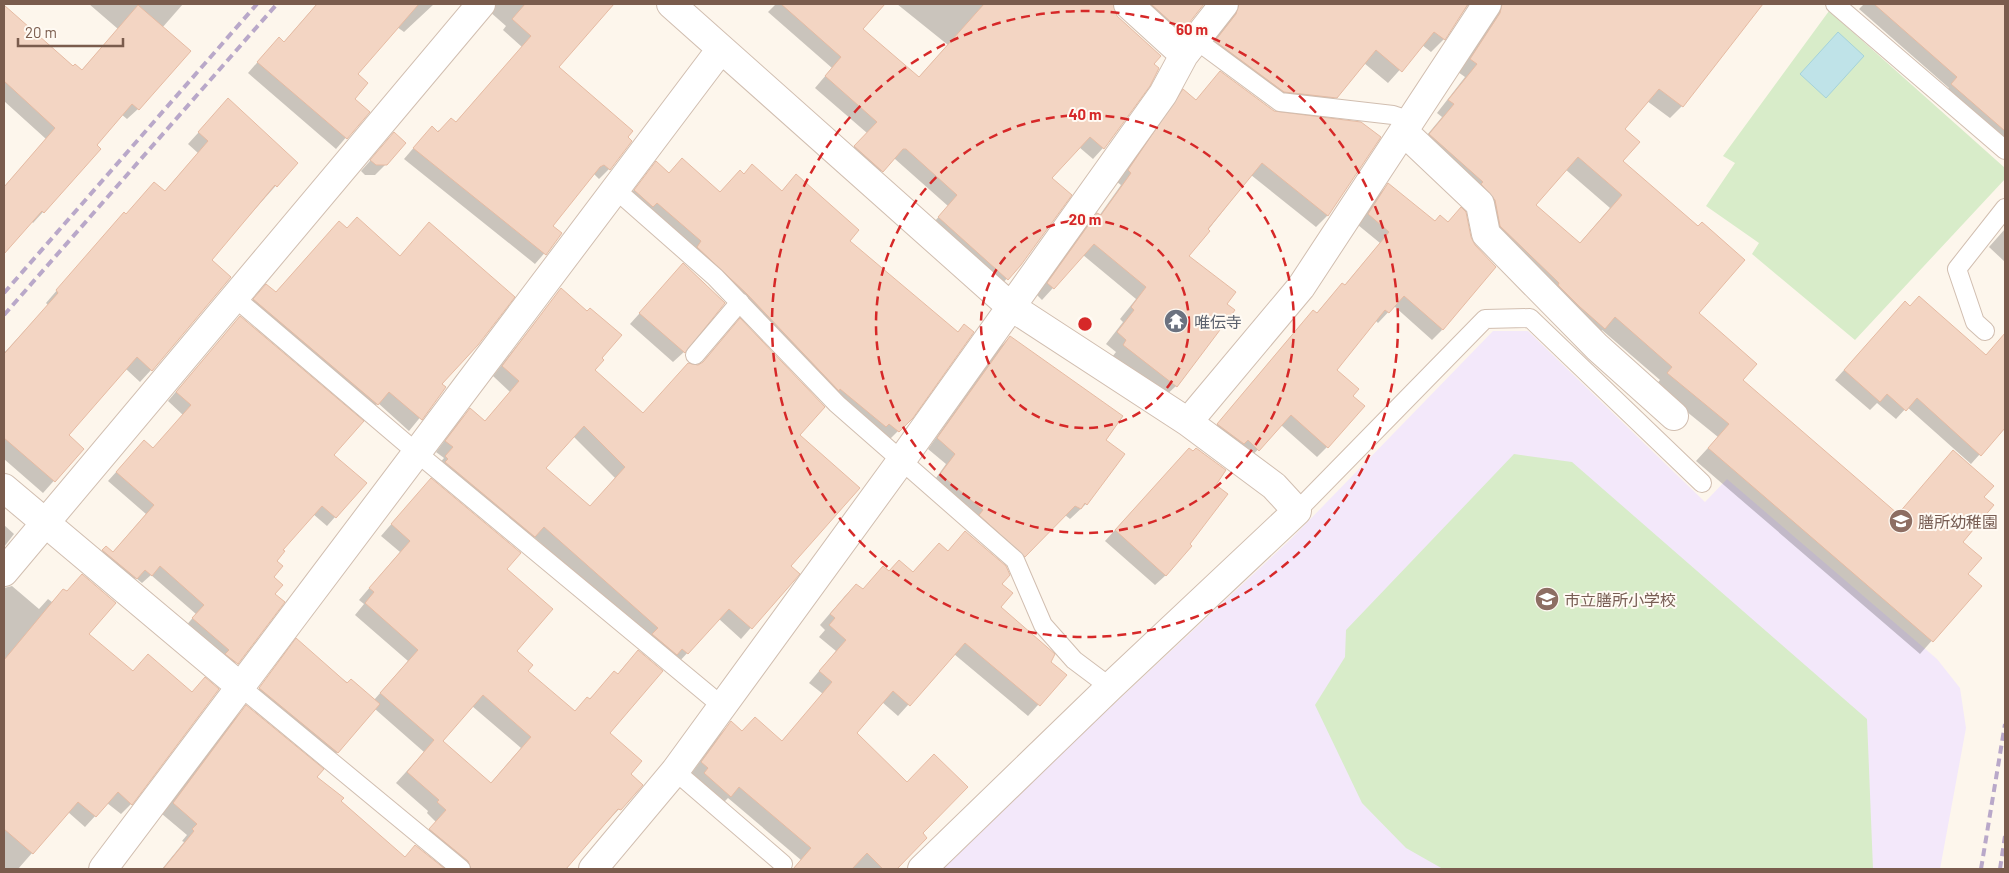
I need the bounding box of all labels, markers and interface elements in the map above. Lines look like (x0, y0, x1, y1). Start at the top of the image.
scale bar (18, 15, 122, 47)
text: 60 m (1176, 20, 1208, 38)
text: 20 m (25, 23, 57, 41)
text: 40 m (1068, 105, 1102, 123)
text: 20 m (1069, 210, 1101, 228)
temple icon: 唯伝寺 (1163, 308, 1189, 334)
place label: 唯伝寺 (1194, 312, 1242, 331)
centre of rings (1076, 315, 1094, 333)
school or university icon: 膳所幼稚園 (1888, 508, 1914, 534)
place label: 膳所幼稚園 (1918, 512, 1998, 531)
school or university icon: 市立膳所小学校 (1534, 586, 1560, 612)
place label: 市立膳所小学校 (1564, 590, 1676, 609)

